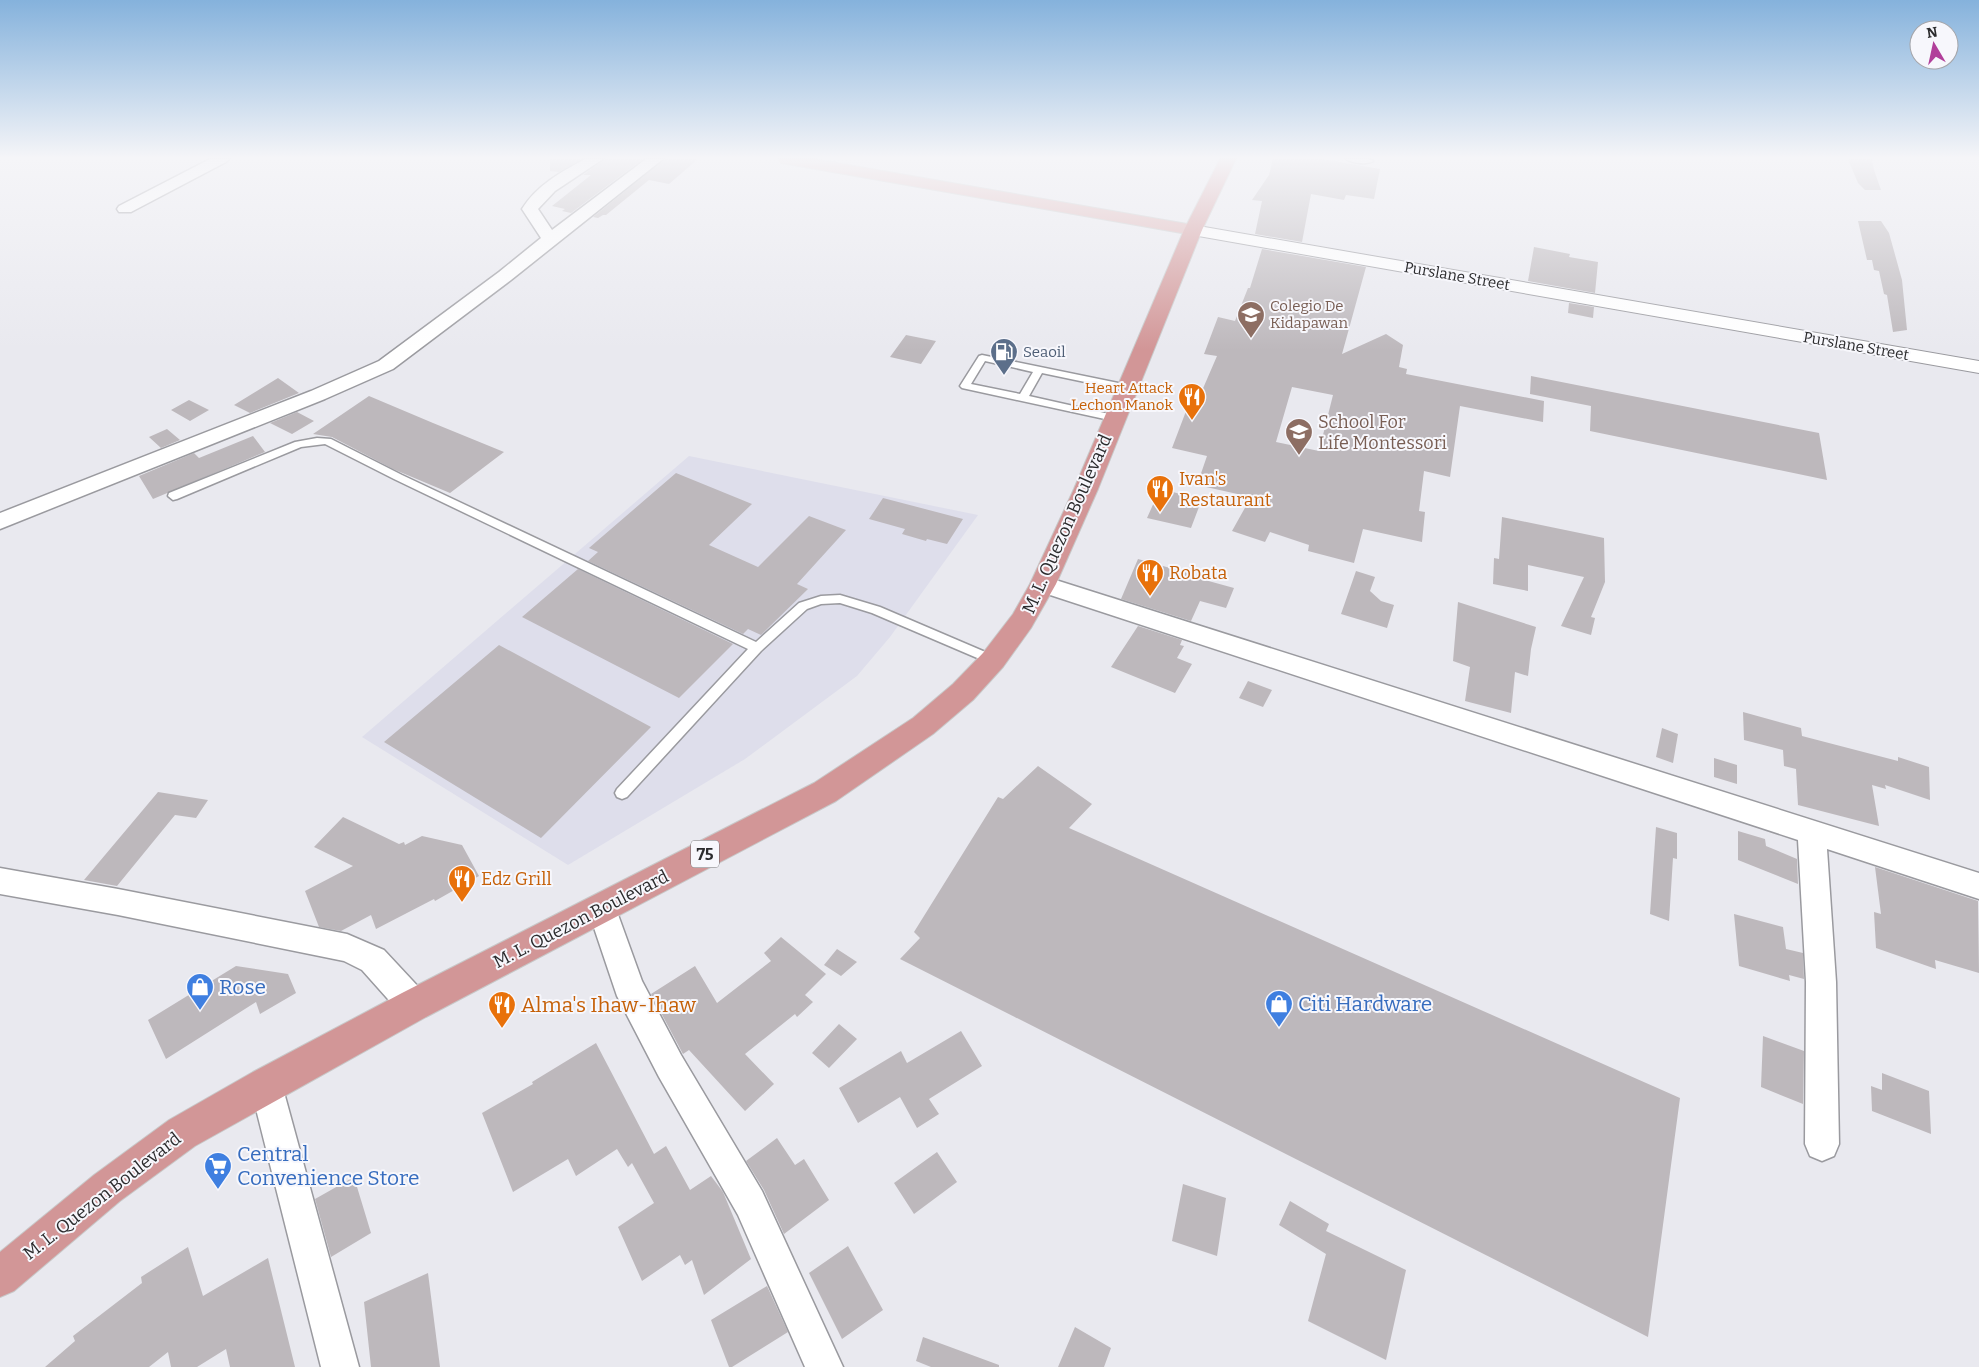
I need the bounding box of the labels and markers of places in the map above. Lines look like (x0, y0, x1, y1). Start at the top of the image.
place label: Colegio De Kidapawan (1270, 297, 1348, 332)
school or university icon: Colegio De Kidapawan (1236, 300, 1266, 339)
fuel station icon: Seaoil (989, 337, 1019, 376)
place label: Seaoil (1023, 343, 1066, 361)
place label: Heart Attack Lechon Manok (1071, 379, 1173, 414)
restaurant icon: Heart Attack Lechon Manok (1177, 382, 1207, 421)
place label: School For Life Montessori (1318, 411, 1447, 454)
school or university icon: School For Life Montessori (1284, 417, 1314, 456)
place label: Ivan's Restaurant (1179, 468, 1272, 511)
restaurant icon: Ivan's Restaurant (1145, 474, 1175, 513)
restaurant icon: Robata (1135, 558, 1165, 597)
place label: Robata (1169, 562, 1227, 584)
restaurant icon: Edz Grill (447, 864, 477, 903)
place label: Edz Grill (481, 868, 552, 890)
shop icon: Rose (185, 972, 215, 1011)
place label: Rose (219, 974, 266, 1000)
shop icon: Citi Hardware (1264, 989, 1294, 1028)
restaurant icon: Alma's Ihaw-Ihaw (487, 990, 517, 1029)
place label: Citi Hardware (1298, 991, 1432, 1017)
place label: Alma's Ihaw-Ihaw (521, 992, 696, 1018)
place label: Central Convenience Store (237, 1141, 419, 1191)
supermarket icon: Central Convenience Store (203, 1151, 233, 1190)

